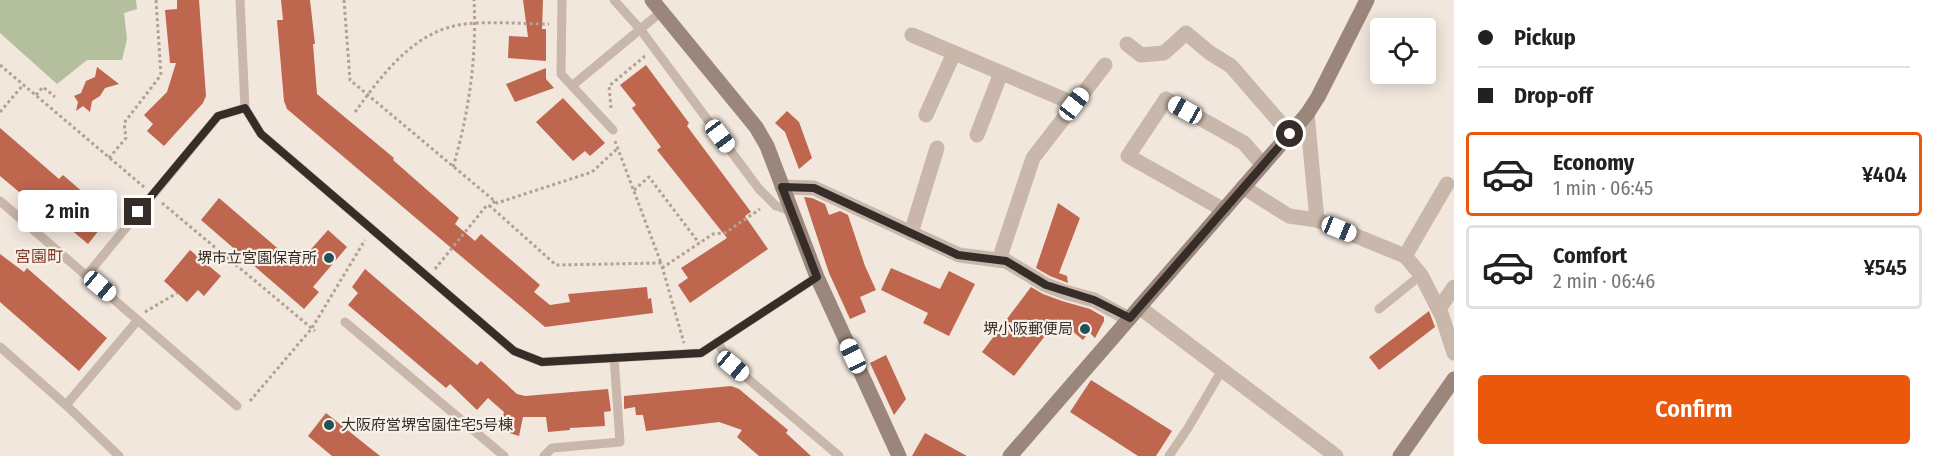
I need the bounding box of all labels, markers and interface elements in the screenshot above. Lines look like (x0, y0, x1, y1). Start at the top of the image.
map controls (1370, 18, 1436, 84)
button: locate (1370, 18, 1436, 84)
text: Pickup (1514, 24, 1576, 51)
text: Drop-off (1514, 82, 1593, 109)
car (1056, 84, 1092, 124)
car (1165, 93, 1205, 127)
car (702, 116, 738, 156)
route start (1276, 120, 1303, 147)
icon: car (1481, 147, 1535, 201)
text: Economy (1553, 149, 1634, 176)
text: ¥404 (1862, 161, 1907, 188)
text: 1 min · 06:45 (1553, 176, 1653, 200)
callout: 2 min (18, 191, 117, 233)
route end (124, 198, 151, 225)
text: 2 min (45, 199, 90, 223)
car (1319, 214, 1359, 244)
icon: car (1481, 240, 1535, 294)
text: Comfort (1553, 242, 1627, 269)
district label: 宮園町 (15, 247, 63, 266)
place label: 堺市立宮園保育所 (197, 249, 317, 267)
marker: 堺市立宮園保育所 (322, 251, 336, 265)
text: ¥545 (1864, 254, 1907, 281)
car (80, 268, 120, 304)
text: 2 min · 06:46 (1553, 269, 1655, 293)
place label: 堺小阪郵便局 (983, 320, 1073, 338)
marker: 堺小阪郵便局 (1078, 322, 1092, 336)
car (837, 336, 869, 376)
car (713, 348, 753, 384)
button: Confirm (1478, 375, 1910, 444)
place label: 大阪府営堺宮園住宅5号棟 (341, 416, 513, 434)
marker: 大阪府営堺宮園住宅5号棟 (322, 418, 336, 432)

